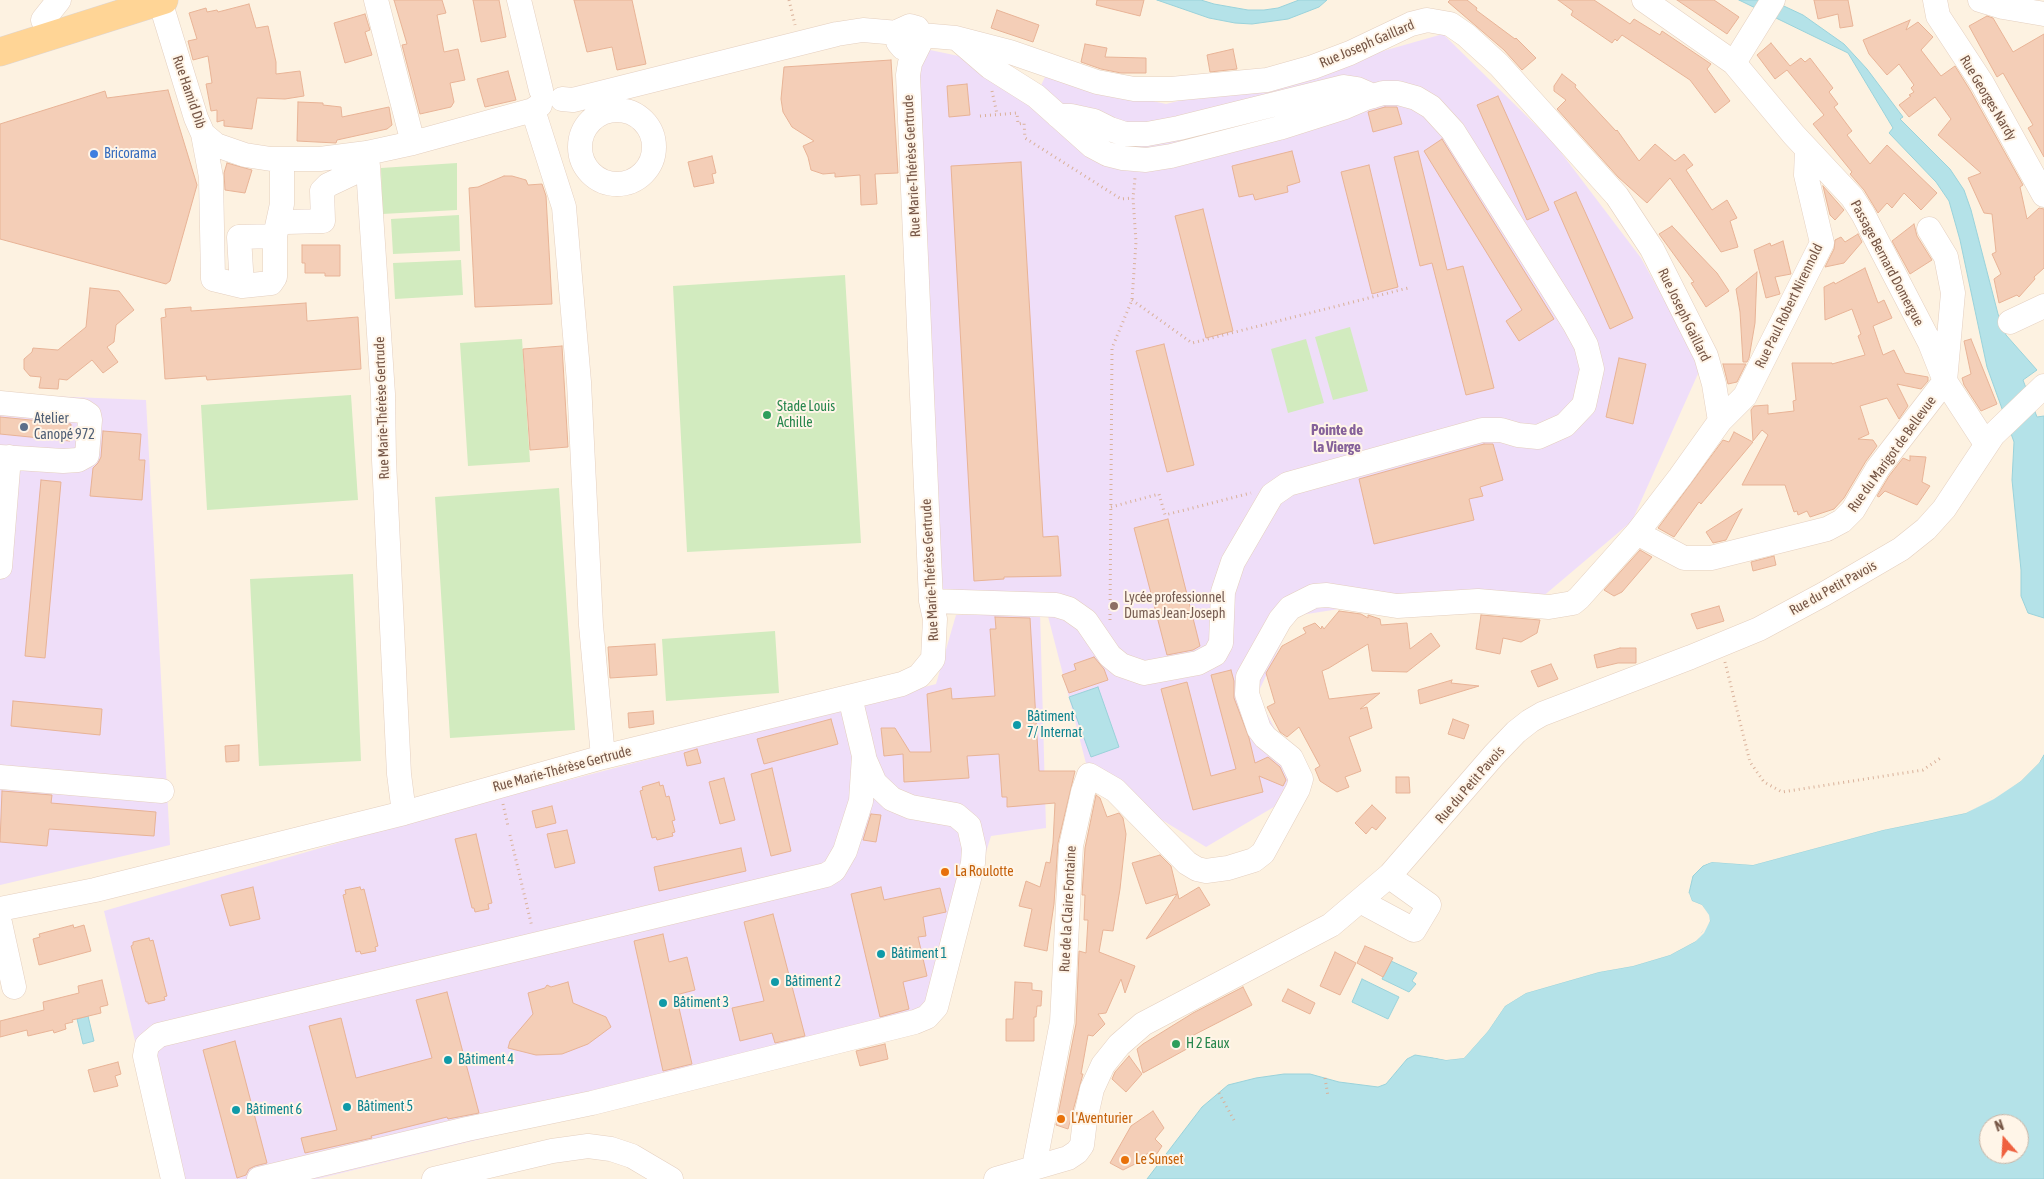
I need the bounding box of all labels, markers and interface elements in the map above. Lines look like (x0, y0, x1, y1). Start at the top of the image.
street label: Rue Joseph Gaillard (1317, 16, 1417, 72)
street label: Rue Georges Nardy (1956, 52, 2020, 144)
street label: Rue Hamid Dib (169, 53, 209, 131)
street label: Rue Marie-Thérèse Gertrude (900, 94, 924, 238)
place label: Bricorama (104, 146, 157, 162)
marker: Bricorama (88, 148, 100, 160)
street label: Passage Bernard Domergue (1847, 197, 1927, 329)
street label: Rue Paul Robert Nirennold (1752, 241, 1826, 371)
street label: Rue Joseph Gaillard (1654, 266, 1714, 364)
street label: Rue Marie-Thérèse Gertrude (371, 336, 393, 480)
street label: Rue du Marigot de Bellevue (1844, 393, 1940, 515)
place label: Stade Louis Achille (777, 399, 835, 432)
marker: Stade Louis Achille (761, 409, 773, 421)
place label: Atelier Canopé 972 (34, 411, 95, 444)
marker: Atelier Canopé 972 (18, 421, 30, 433)
district label: Pointe de la Vierge (1311, 421, 1363, 456)
street label: Rue Marie-Thérèse Gertrude (918, 498, 942, 642)
street label: Rue du Petit Pavois (1786, 557, 1880, 619)
place label: Lycée professionnel Dumas Jean-Joseph (1124, 590, 1225, 622)
marker: Lycée professionnel Dumas Jean-Joseph (1108, 600, 1120, 612)
place label: Bâtiment 7/ Internat (1027, 709, 1082, 742)
marker: Bâtiment 7/ Internat (1011, 719, 1023, 731)
street label: Rue Marie-Thérèse Gertrude (491, 742, 633, 796)
street label: Rue du Petit Pavois (1432, 743, 1508, 827)
street label: Rue de la Claire Fontaine (1056, 845, 1080, 973)
place label: La Roulotte (955, 864, 1014, 880)
marker: La Roulotte (939, 866, 951, 878)
place label: Bâtiment 1 (891, 946, 947, 962)
marker: Bâtiment 1 (875, 948, 887, 960)
place label: Bâtiment 2 (785, 974, 841, 990)
marker: Bâtiment 2 (769, 976, 781, 988)
place label: Bâtiment 3 (673, 995, 729, 1011)
marker: Bâtiment 3 (657, 997, 669, 1009)
place label: H 2 Eaux (1186, 1036, 1229, 1052)
marker: H 2 Eaux (1170, 1038, 1182, 1050)
place label: Bâtiment 4 (458, 1052, 514, 1068)
marker: Bâtiment 4 (442, 1054, 454, 1066)
place label: Bâtiment 5 (357, 1099, 413, 1115)
marker: Bâtiment 5 (341, 1101, 353, 1113)
place label: Bâtiment 6 (246, 1102, 302, 1118)
marker: Bâtiment 6 (230, 1104, 242, 1116)
place label: L'Aventurier (1071, 1111, 1132, 1127)
marker: L'Aventurier (1055, 1113, 1067, 1125)
north arrow (1979, 1114, 2029, 1164)
text: N (1993, 1117, 2006, 1135)
place label: Le Sunset (1135, 1152, 1183, 1168)
marker: Le Sunset (1119, 1154, 1131, 1166)

